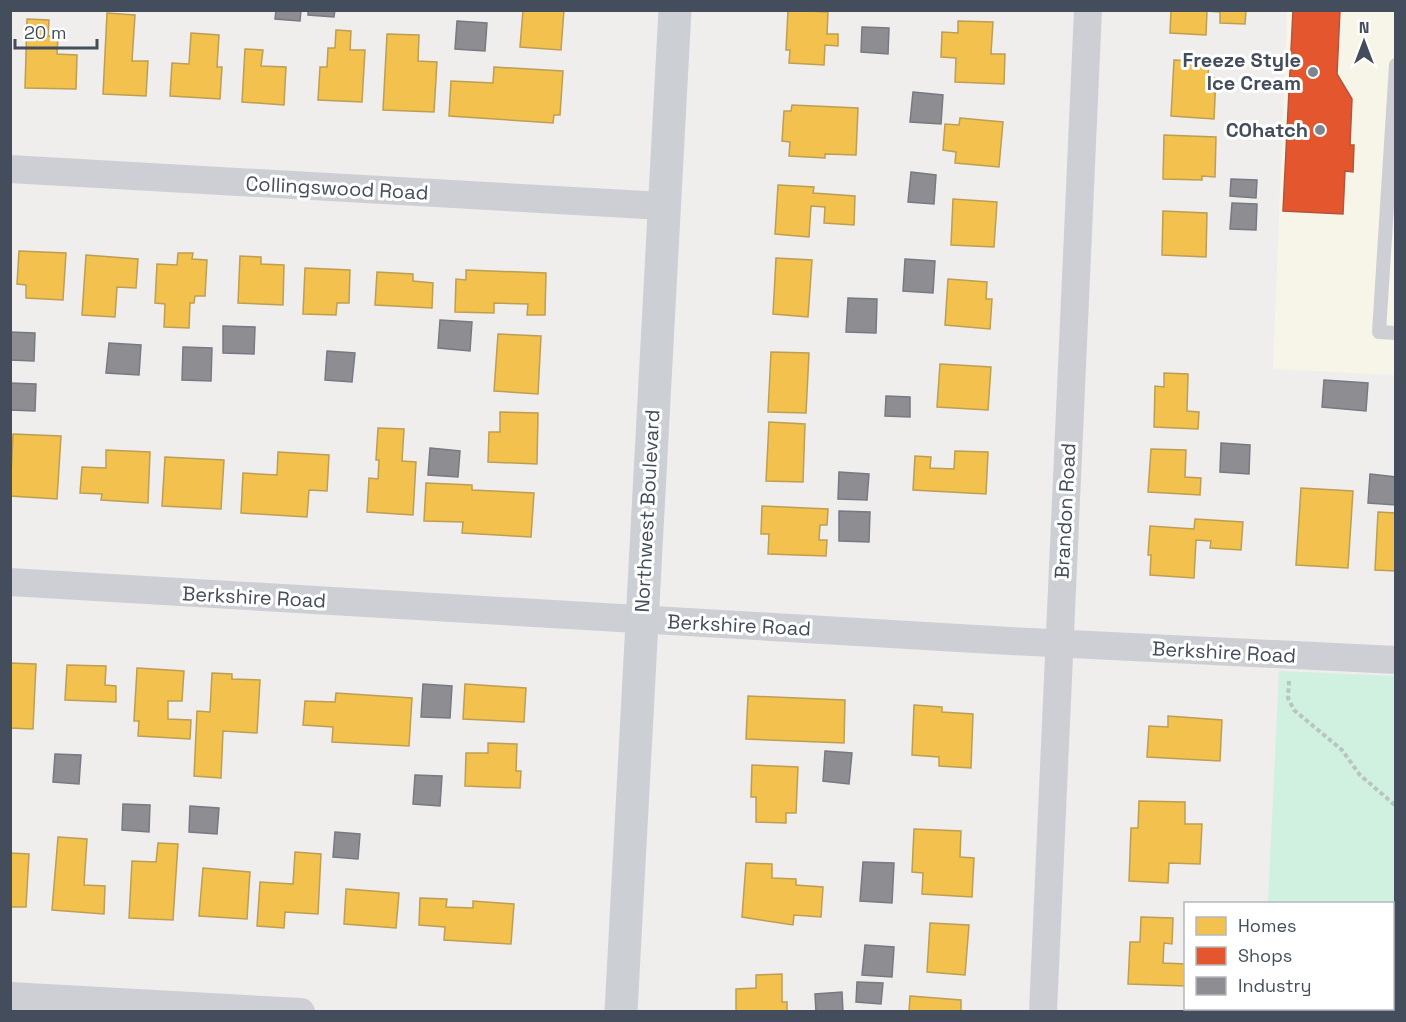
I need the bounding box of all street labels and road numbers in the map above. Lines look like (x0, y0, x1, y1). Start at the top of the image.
street label: Collingswood Road (245, 170, 429, 206)
street label: Northwest Boulevard (629, 409, 665, 613)
street label: Brandon Road (1048, 442, 1082, 580)
street label: Berkshire Road (181, 580, 327, 614)
street label: Berkshire Road (666, 608, 812, 642)
street label: Berkshire Road (1151, 635, 1297, 669)

